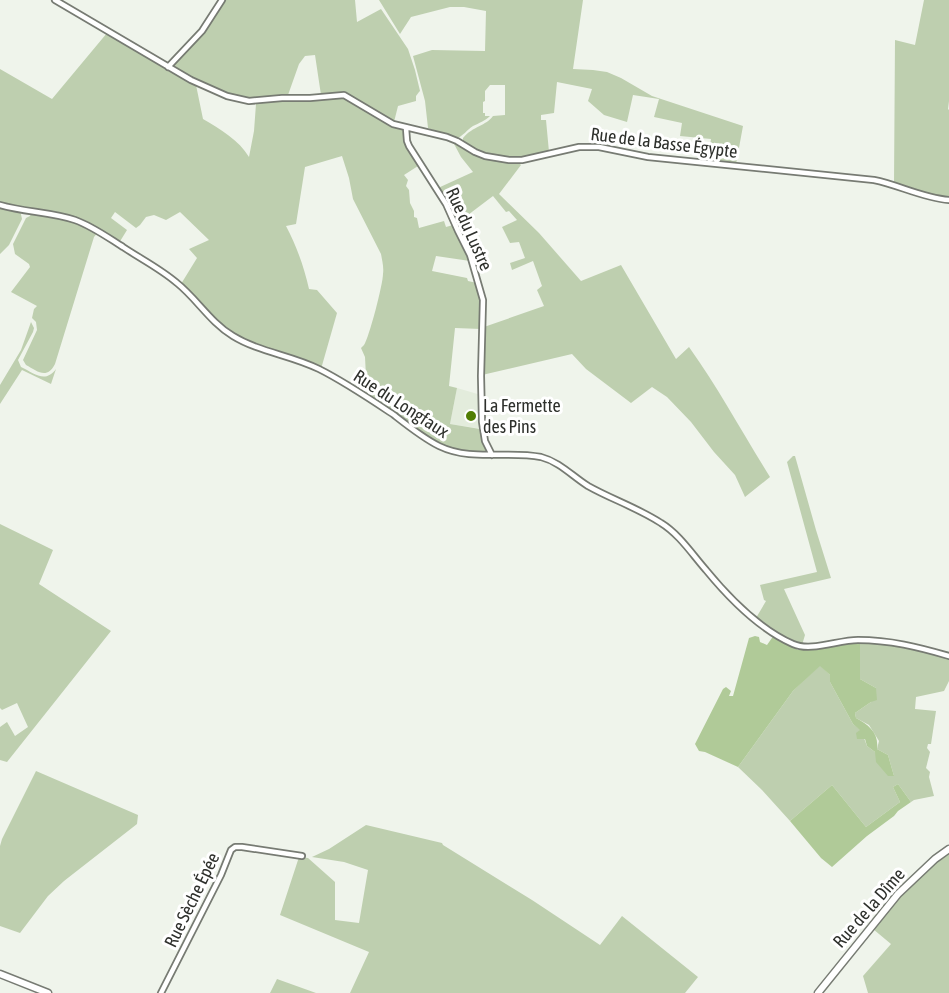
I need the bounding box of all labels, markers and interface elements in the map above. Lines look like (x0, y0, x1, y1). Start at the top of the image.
street label: Rue de la Basse Égypte (589, 123, 739, 162)
street label: Rue du Lustre (442, 184, 497, 274)
street label: Rue du Longfaux (350, 365, 453, 442)
place label: La Fermette des Pins (483, 395, 561, 437)
marker: La Fermette des Pins (464, 409, 478, 423)
street label: Rue Sèche Épée (160, 849, 223, 950)
street label: Rue de la Dîme (828, 864, 909, 952)

